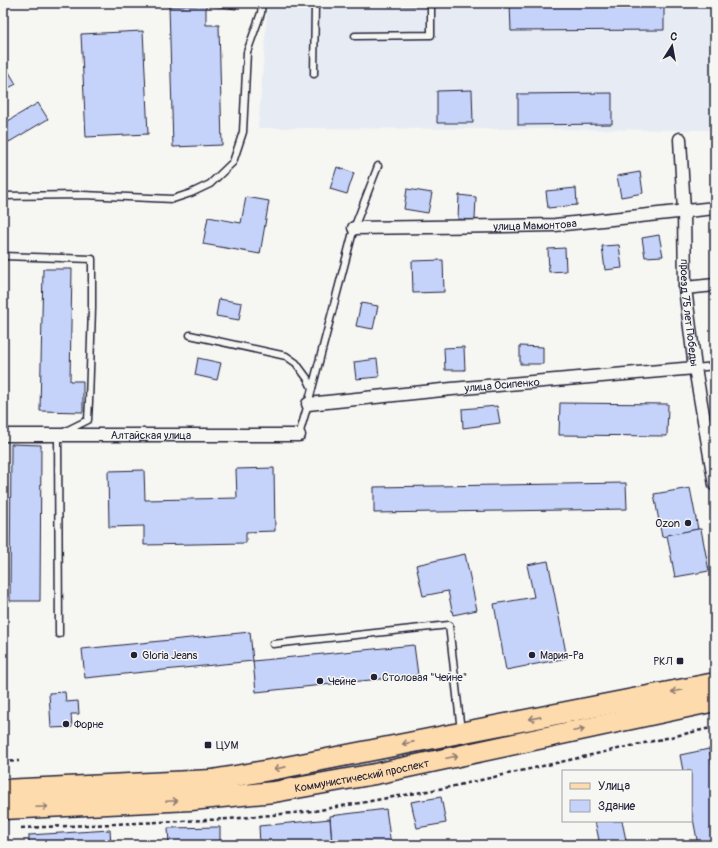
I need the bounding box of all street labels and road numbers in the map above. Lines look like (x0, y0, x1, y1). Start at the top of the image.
street label: улица Мамонтова (492, 217, 577, 233)
street label: проезд 75 лет Победы (678, 259, 701, 367)
street label: улица Осипенко (463, 375, 540, 395)
street label: Алтайская улица (111, 429, 191, 442)
street label: Коммунистический проспект (293, 756, 431, 795)

